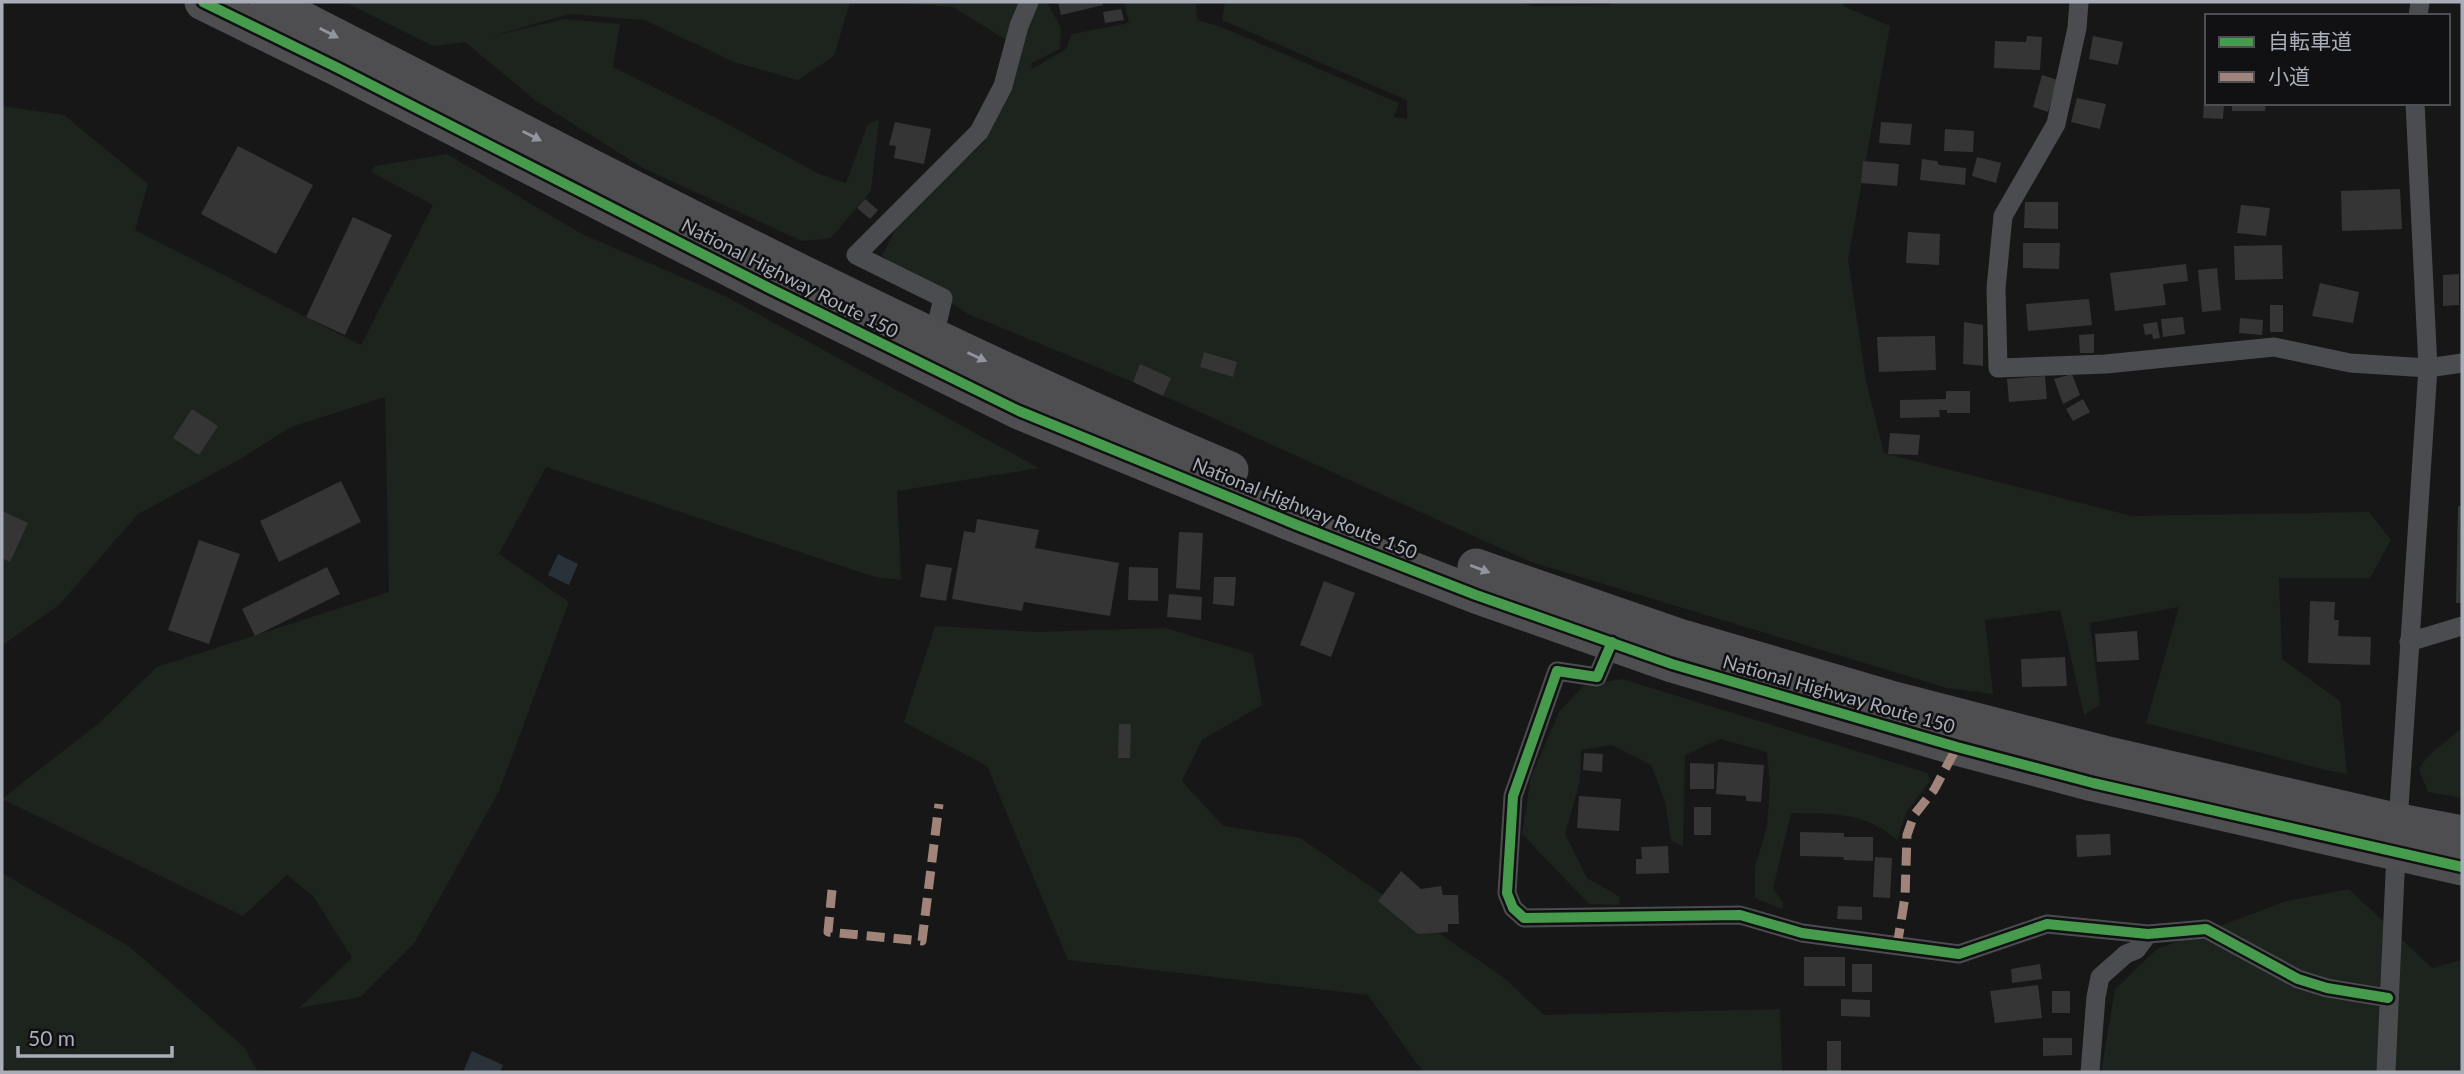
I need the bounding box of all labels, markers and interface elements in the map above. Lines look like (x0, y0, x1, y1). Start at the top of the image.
legend (2205, 14, 2450, 105)
one-way arrow (319, 27, 339, 38)
text: 自転車道 (2268, 28, 2352, 53)
text: 小道 (2268, 63, 2310, 88)
one-way arrow (522, 131, 542, 142)
street label: National Highway Route 150 (678, 213, 903, 342)
one-way arrow (967, 352, 987, 363)
street label: National Highway Route 150 (1189, 452, 1421, 563)
one-way arrow (1469, 563, 1490, 574)
street label: National Highway Route 150 (1720, 649, 1958, 738)
scale bar (18, 1014, 172, 1058)
text: 50 m (28, 1025, 75, 1050)

